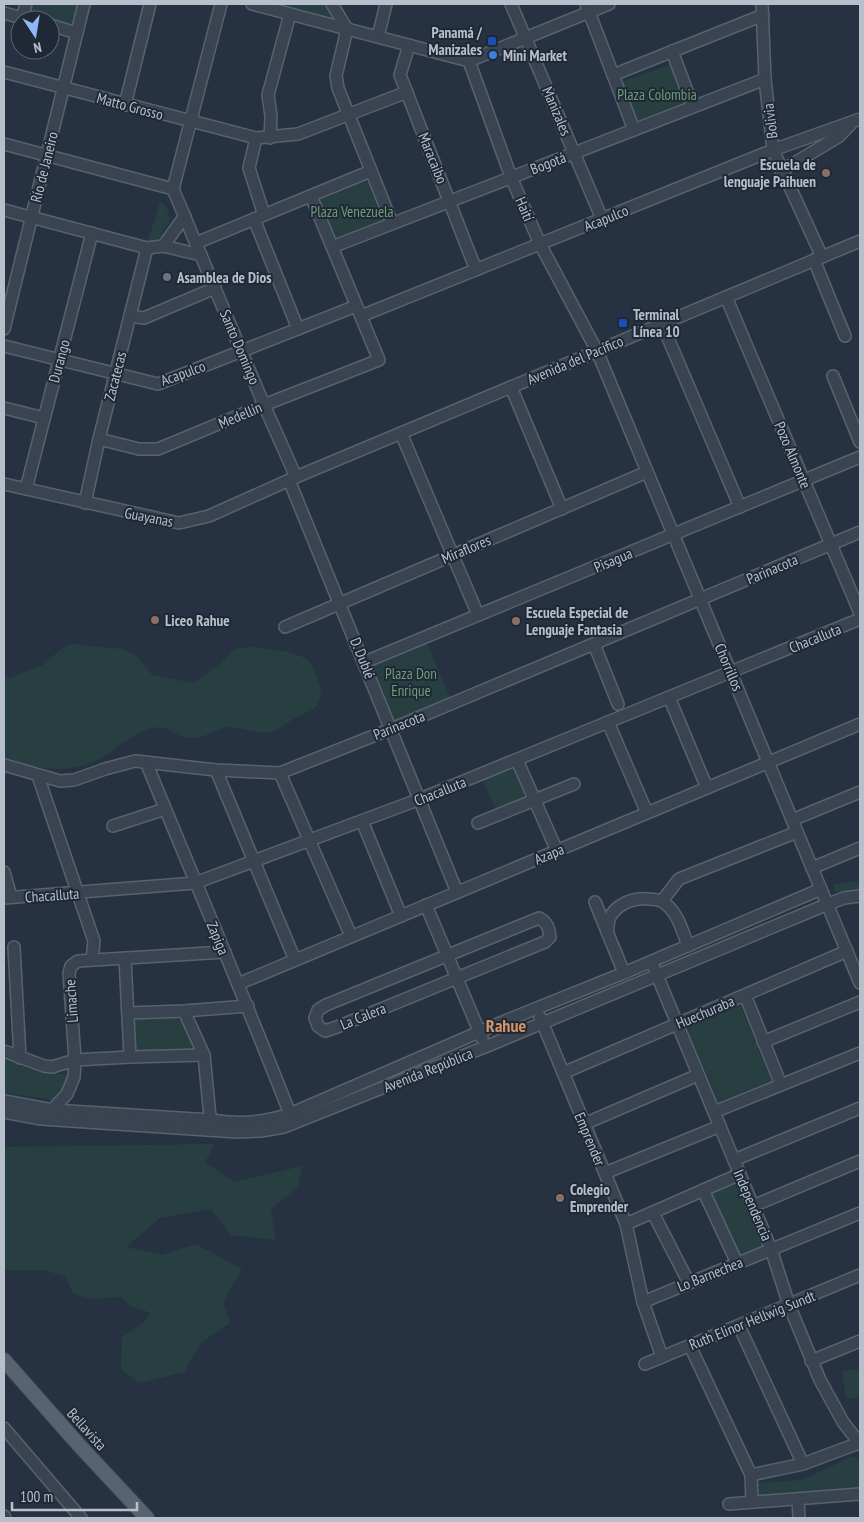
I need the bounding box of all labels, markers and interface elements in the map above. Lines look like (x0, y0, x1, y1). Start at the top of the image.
north arrow (10, 10, 60, 60)
place label: Panamá / Manizales (429, 23, 483, 59)
marker: Panamá / Manizales (486, 35, 498, 47)
text: N (32, 38, 43, 57)
place label: Mini Market (503, 46, 568, 65)
marker: Mini Market (487, 49, 499, 61)
street label: Manizales (538, 84, 576, 138)
park label: Plaza Colombia (617, 85, 697, 104)
street label: Matto Grosso (95, 88, 165, 124)
street label: Bolivia (758, 102, 782, 140)
street label: Río de Janeiro (26, 130, 62, 204)
street label: Maracaibo (414, 130, 452, 186)
street label: Bogotá (527, 148, 569, 178)
place label: Escuela de lenguaje Paihuen (724, 155, 816, 191)
marker: Escuela de lenguaje Paihuen (820, 167, 832, 179)
street label: Haití (511, 194, 539, 225)
street label: Acapulco (581, 201, 631, 235)
park label: Plaza Venezuela (310, 202, 394, 221)
place label: Asamblea de Dios (176, 268, 271, 287)
marker: Asamblea de Dios (161, 271, 173, 283)
place label: Terminal Línea 10 (633, 305, 680, 341)
street label: Santo Domingo (216, 307, 264, 387)
marker: Terminal Línea 10 (617, 317, 629, 329)
street label: Avenida del Pacífico (524, 331, 626, 389)
street label: Durango (44, 337, 74, 385)
street label: Zacatecas (100, 349, 130, 403)
street label: Acapulco (158, 356, 208, 390)
street label: Medellín (215, 397, 265, 433)
street label: Pozo Almonte (770, 419, 816, 491)
street label: Guayanas (123, 503, 175, 531)
street label: Miraflores (438, 530, 494, 568)
street label: Pisagua (591, 543, 635, 577)
street label: Parinacota (743, 550, 801, 588)
place label: Escuela Especial de Lenguaje Fantasia (526, 603, 628, 639)
place label: Liceo Rahue (165, 611, 230, 630)
marker: Liceo Rahue (149, 614, 161, 626)
marker: Escuela Especial de Lenguaje Fantasia (510, 615, 522, 627)
street label: Chacalluta (786, 619, 844, 657)
street label: D. Dublé (346, 635, 380, 681)
street label: Chorrillos (710, 640, 748, 694)
park label: Plaza Don Enrique (385, 664, 437, 700)
street label: Parinacota (370, 706, 428, 744)
street label: Chacalluta (411, 772, 469, 810)
street label: Azapa (531, 839, 567, 869)
street label: Chacalluta (24, 884, 80, 906)
street label: Zapiga (202, 918, 234, 958)
street label: Limache (60, 979, 82, 1023)
street label: Huechuraba (673, 991, 737, 1033)
street label: La Calera (337, 998, 389, 1034)
district label: Rahue (486, 1014, 526, 1037)
street label: Avenida República (381, 1043, 475, 1097)
street label: Emprender (570, 1109, 610, 1169)
street label: Independencia (729, 1166, 777, 1244)
place label: Colegio Emprender (570, 1180, 629, 1216)
marker: Colegio Emprender (554, 1192, 566, 1204)
street label: Lo Barnechea (674, 1252, 746, 1296)
street label: Ruth Elinor Hellwig Sundt (686, 1286, 818, 1354)
street label: Bellavista (63, 1404, 111, 1454)
scale bar (12, 1480, 138, 1512)
text: 100 m (20, 1487, 53, 1506)

